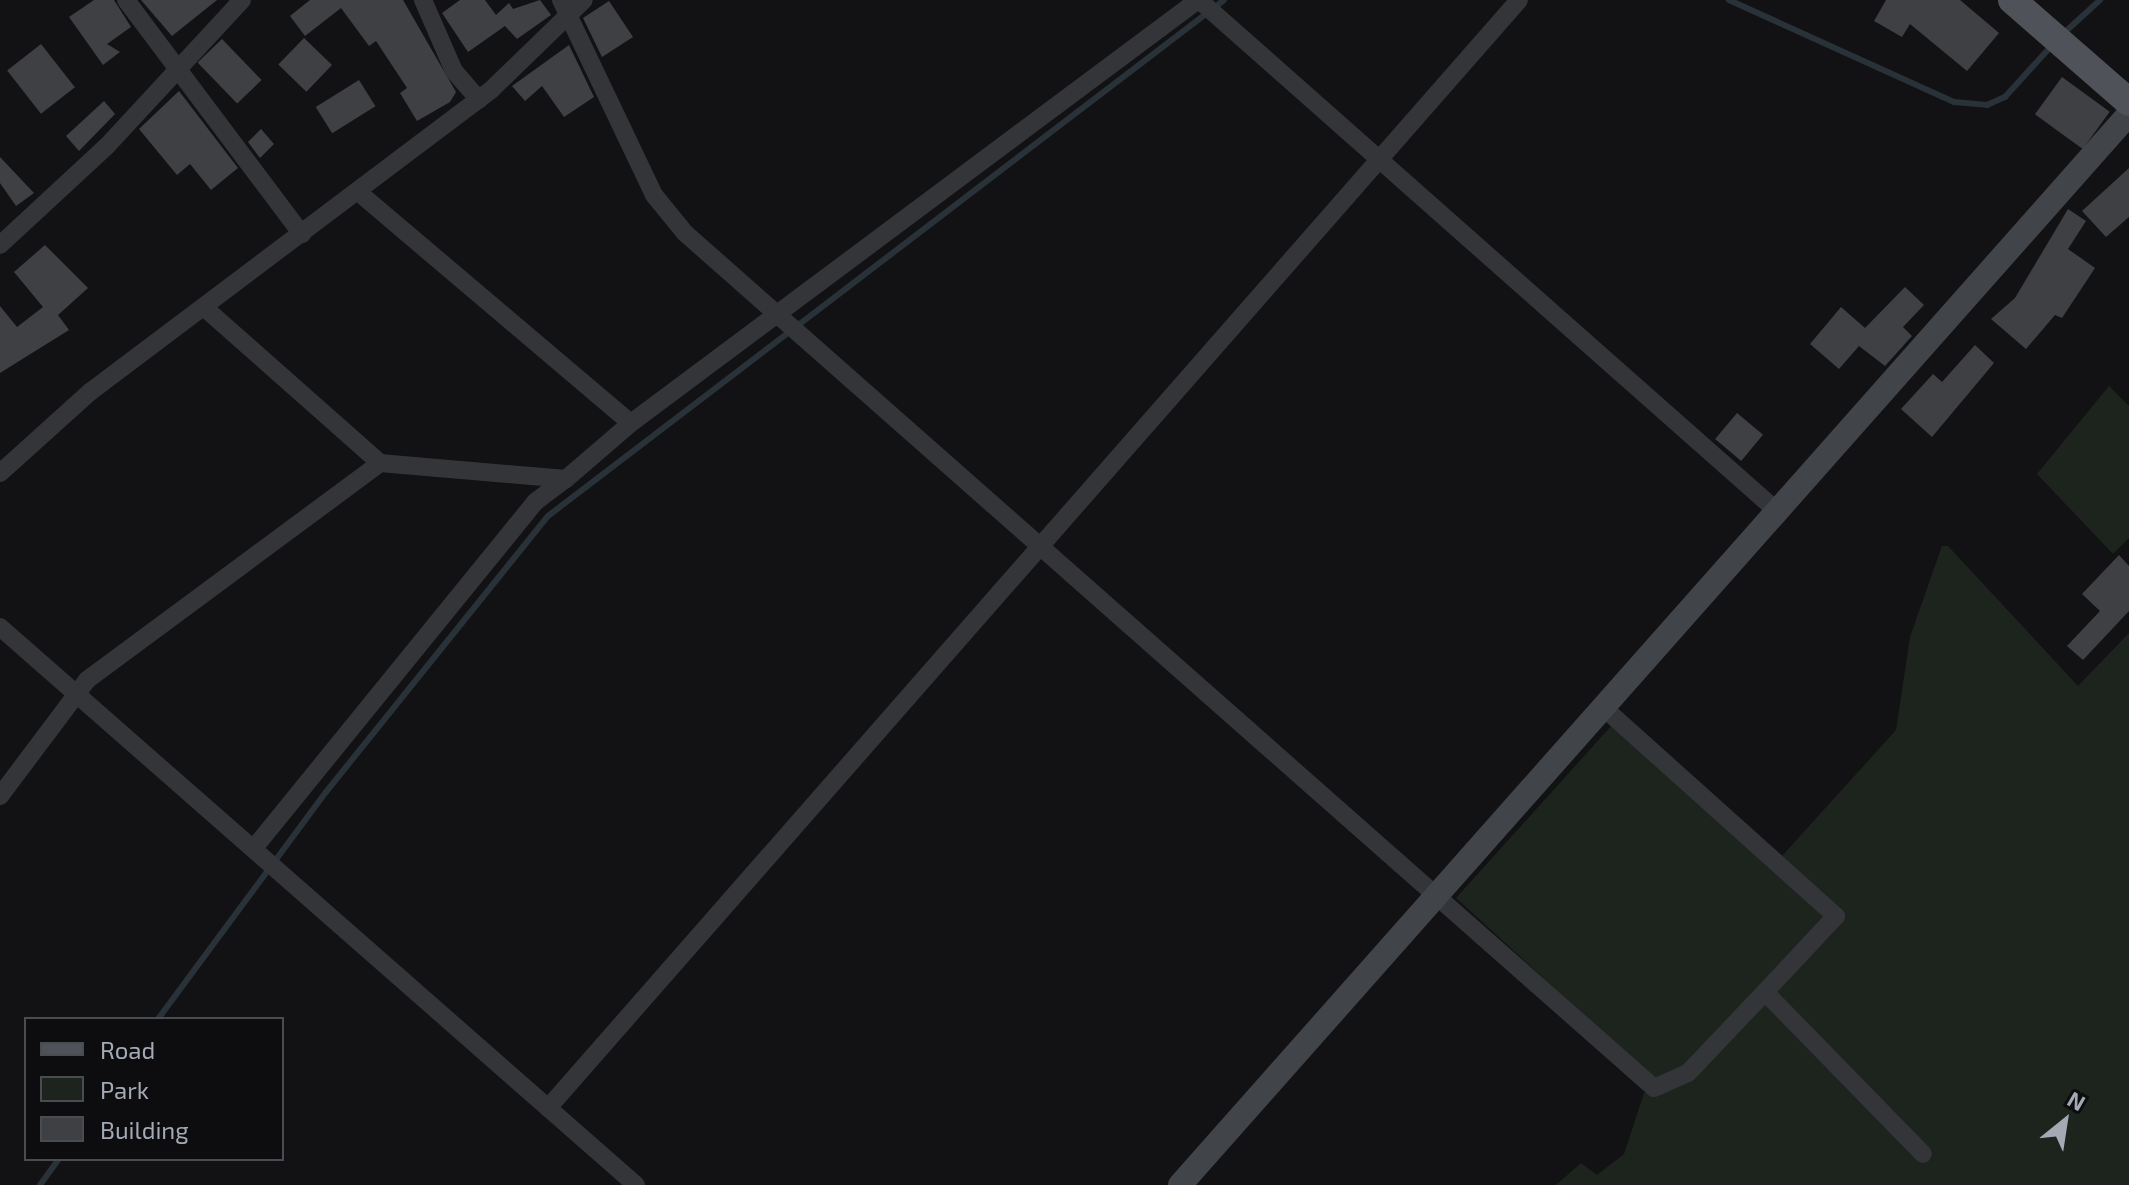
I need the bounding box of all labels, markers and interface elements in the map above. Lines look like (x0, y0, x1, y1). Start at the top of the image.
legend (24, 1017, 284, 1161)
text: Road (100, 1035, 155, 1064)
text: Park (100, 1075, 149, 1104)
north arrow (2025, 1081, 2105, 1161)
text: N (2064, 1085, 2090, 1115)
text: Building (100, 1115, 189, 1144)

